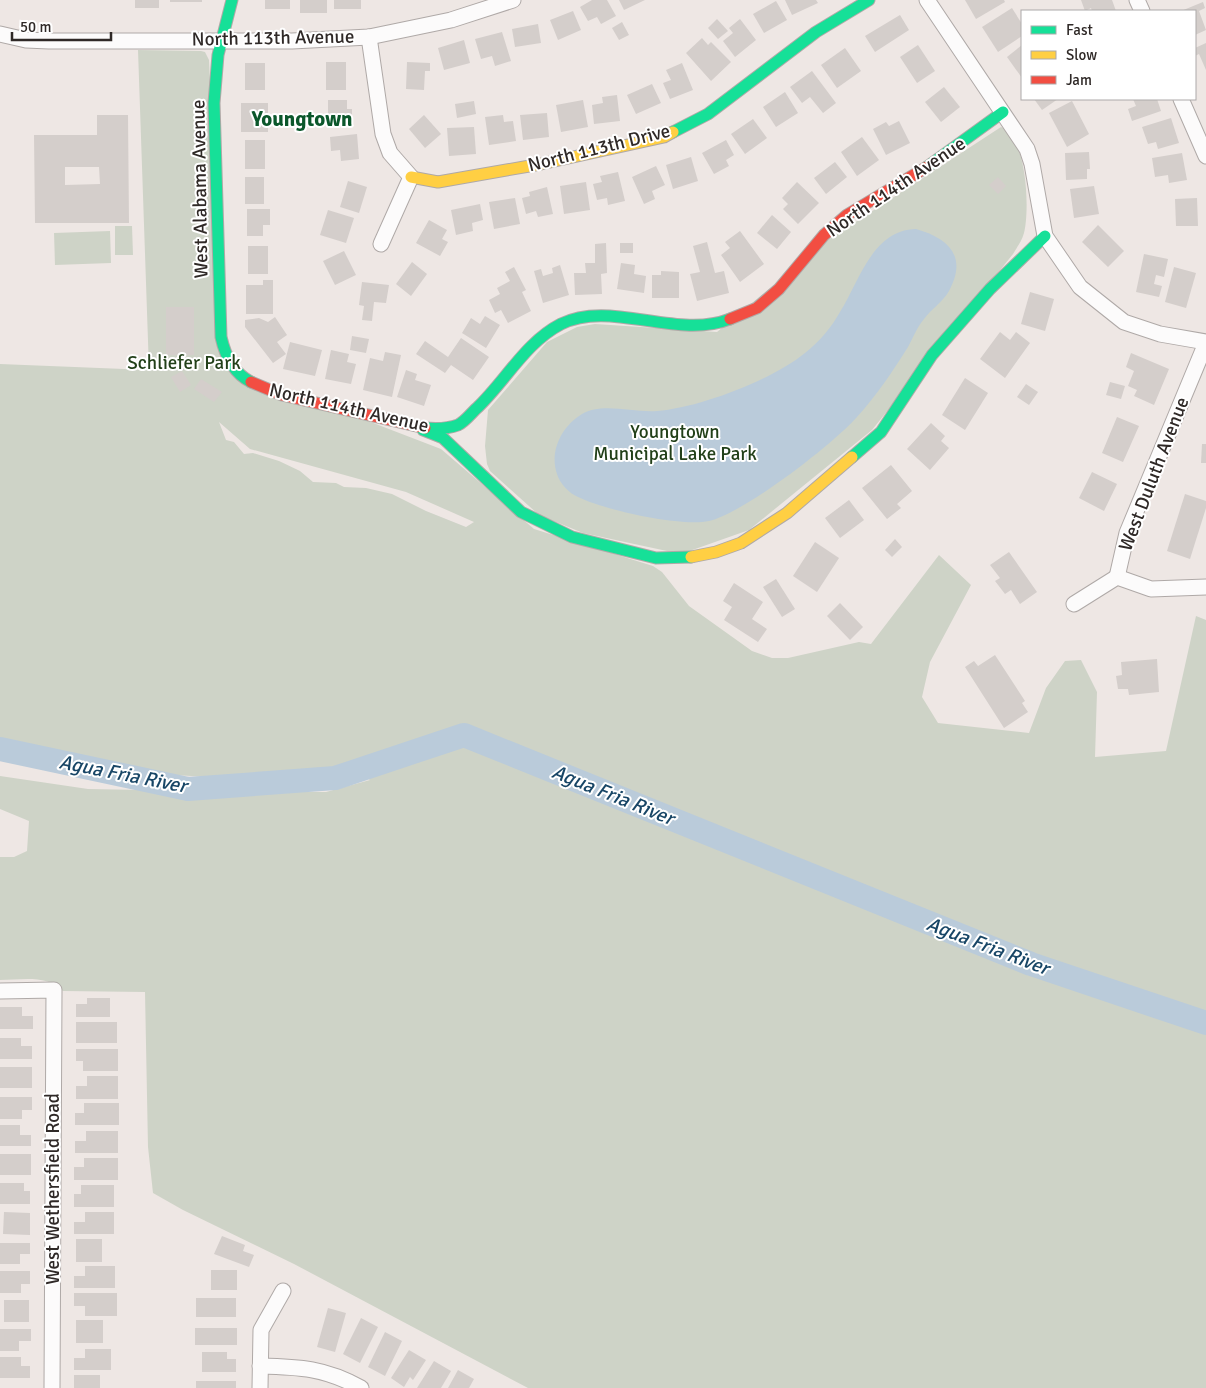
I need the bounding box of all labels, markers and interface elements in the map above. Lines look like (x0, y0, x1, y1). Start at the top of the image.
scale bar (12, 10, 111, 42)
legend (1021, 10, 1196, 100)
text: 50 m (20, 18, 51, 36)
text: Fast (1066, 21, 1093, 39)
street label: North 113th Avenue (191, 25, 355, 51)
text: Slow (1066, 46, 1097, 64)
text: Jam (1066, 71, 1092, 89)
street label: West Alabama Avenue (186, 99, 214, 279)
district label: Youngtown (250, 106, 353, 132)
street label: North 113th Drive (525, 119, 673, 177)
street label: North 114th Avenue (822, 132, 970, 242)
park label: Schliefer Park (127, 351, 241, 375)
street label: North 114th Avenue (267, 378, 431, 438)
street label: West Duluth Avenue (1114, 394, 1194, 554)
park label: Youngtown Municipal Lake Park (593, 420, 757, 466)
water label: Agua Fria River (57, 749, 191, 799)
water label: Agua Fria River (548, 759, 680, 832)
water label: Agua Fria River (923, 911, 1055, 982)
street label: West Wethersfield Road (41, 1093, 65, 1285)

